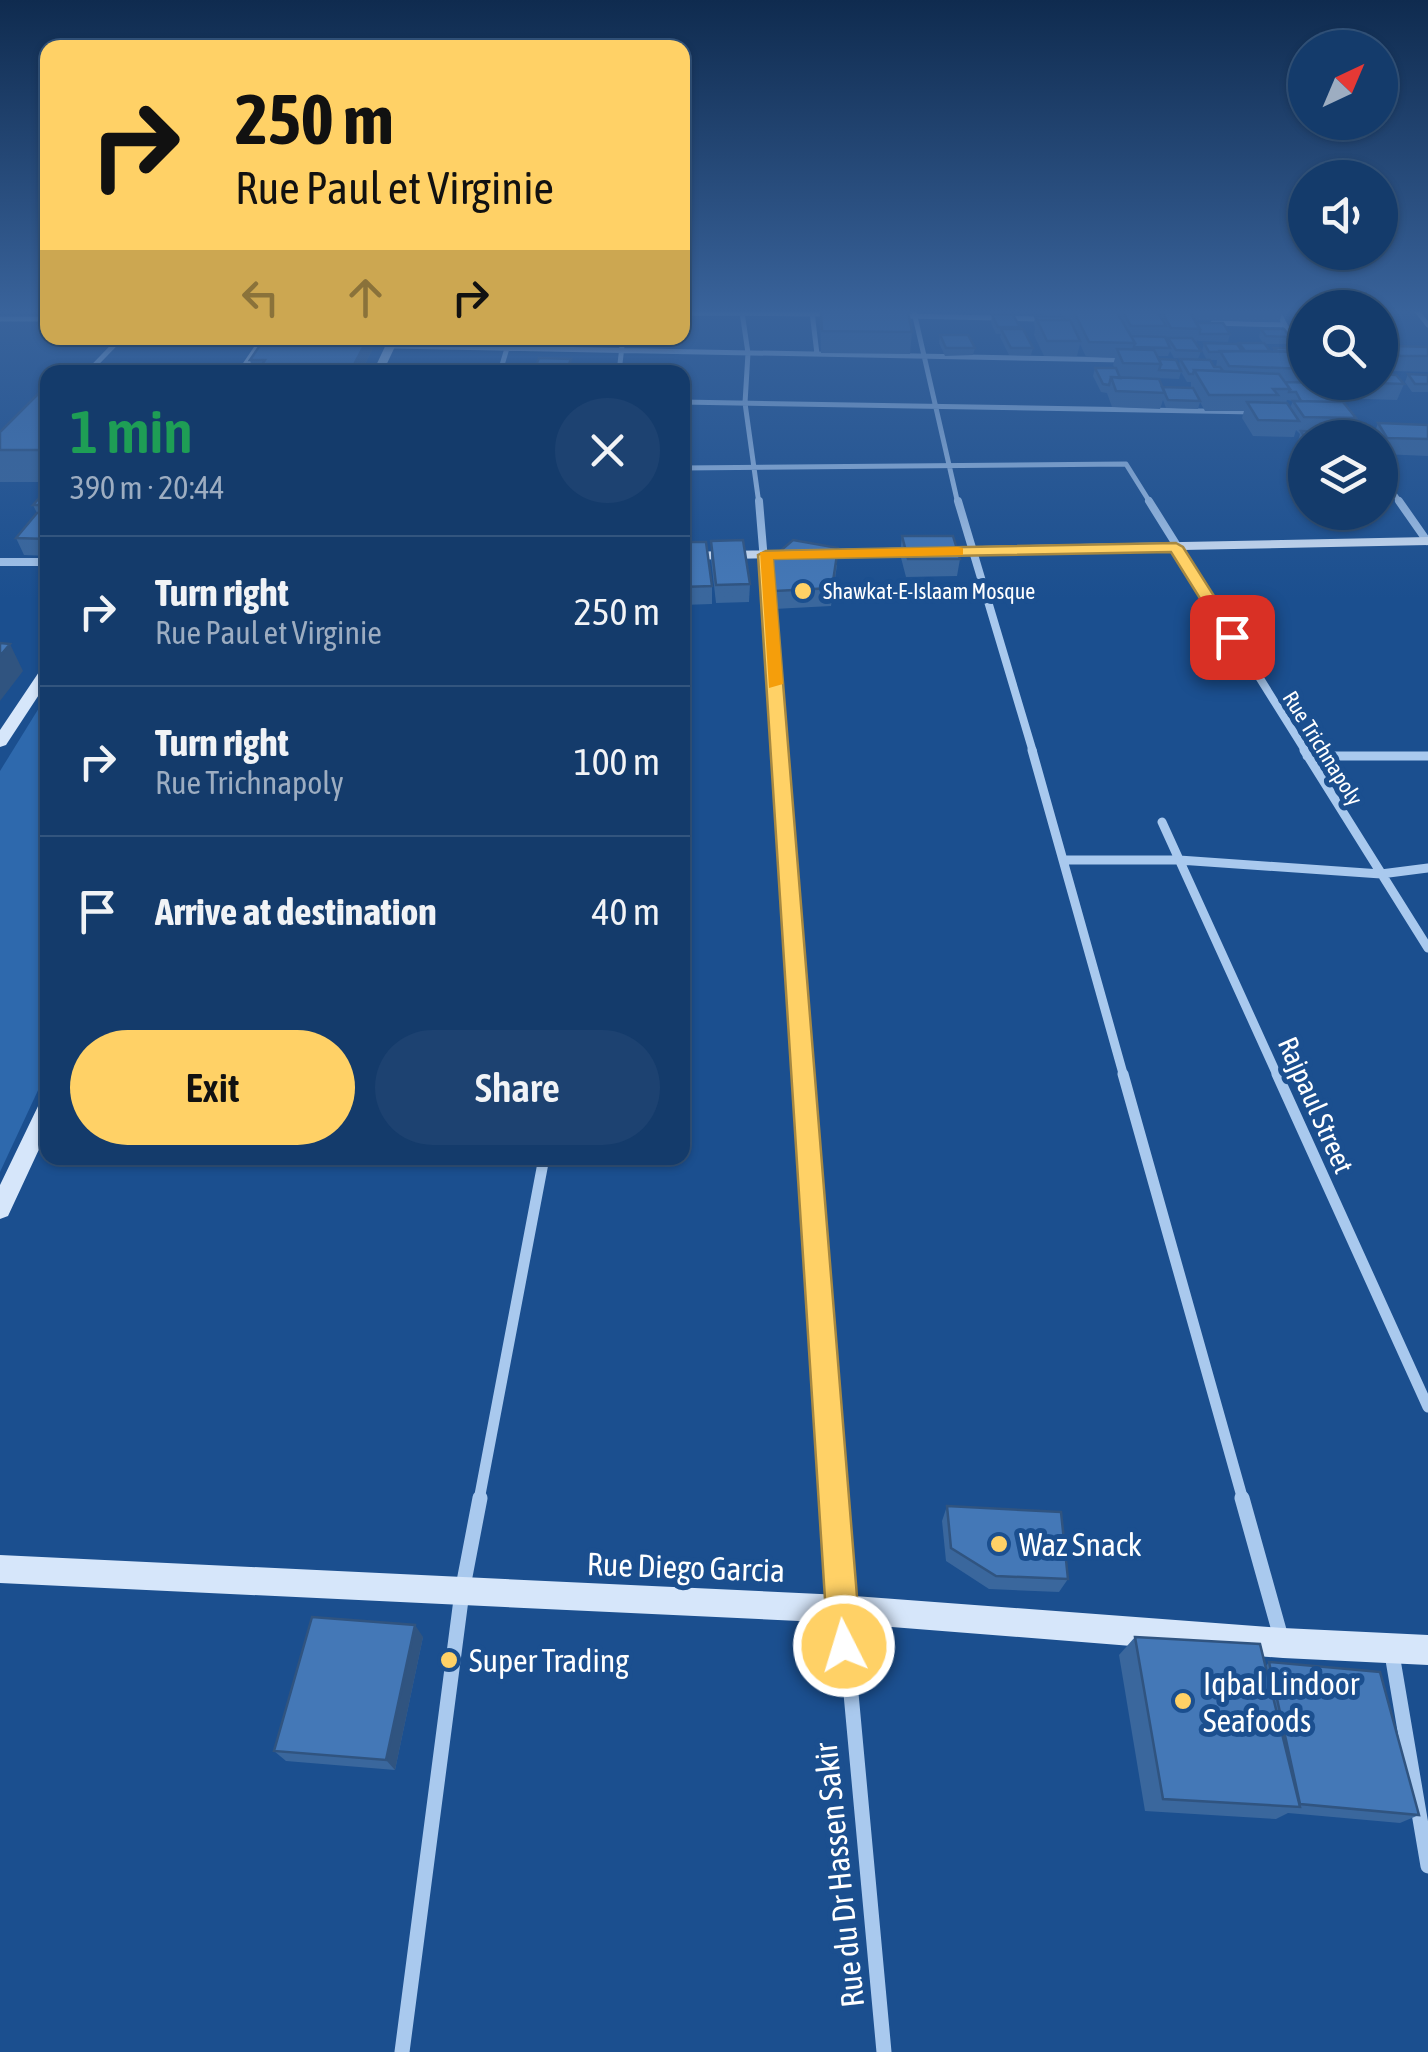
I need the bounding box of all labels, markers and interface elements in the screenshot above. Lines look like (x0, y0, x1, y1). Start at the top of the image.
north arrow (1288, 30, 1398, 140)
map controls (1288, 30, 1398, 530)
text: 250 m (235, 79, 394, 159)
icon: right (70, 80, 200, 210)
button: sound (1288, 160, 1398, 270)
text: Rue Paul et Virginie (235, 162, 554, 214)
icon: left (233, 270, 288, 325)
icon: ahead (338, 270, 393, 325)
icon: right (443, 270, 498, 325)
button: search (1288, 290, 1398, 400)
text: 1 min (70, 397, 193, 466)
button: close (555, 398, 660, 503)
button: layers (1288, 420, 1398, 530)
text: 390 m · 20:44 (70, 469, 225, 506)
text: Turn right (155, 571, 289, 614)
place label: Shawkat-E-Islaam Mosque (823, 578, 1035, 604)
marker: Shawkat-E-Islaam Mosque (792, 580, 814, 602)
icon: right (70, 584, 125, 639)
text: 250 m (574, 590, 660, 633)
pin (1190, 595, 1275, 680)
icon: arrive (1205, 610, 1260, 665)
text: Rue Paul et Virginie (155, 614, 382, 651)
street label: Rue Trichnapoly (1278, 686, 1368, 810)
text: Turn right (155, 721, 289, 764)
icon: right (70, 734, 125, 789)
text: 100 m (574, 740, 660, 783)
text: Rue Trichnapoly (155, 764, 344, 801)
icon: arrive (70, 884, 125, 939)
text: Arrive at destination (155, 890, 437, 933)
text: 40 m (592, 890, 660, 933)
button: Exit (70, 1030, 355, 1145)
button: Share (375, 1030, 660, 1145)
street label: Rajpaul Street (1272, 1032, 1360, 1178)
place label: Waz Snack (1019, 1526, 1142, 1563)
marker: Waz Snack (988, 1533, 1010, 1555)
street label: Rue Diego Garcia (586, 1545, 786, 1589)
position arrow (792, 1594, 896, 1698)
place label: Super Trading (469, 1642, 629, 1679)
marker: Super Trading (438, 1649, 460, 1671)
place label: Iqbal Lindoor Seafoods (1203, 1665, 1360, 1739)
marker: Iqbal Lindoor Seafoods (1172, 1690, 1194, 1712)
street label: Rue du Dr Hassen Sakir (807, 1740, 871, 2009)

